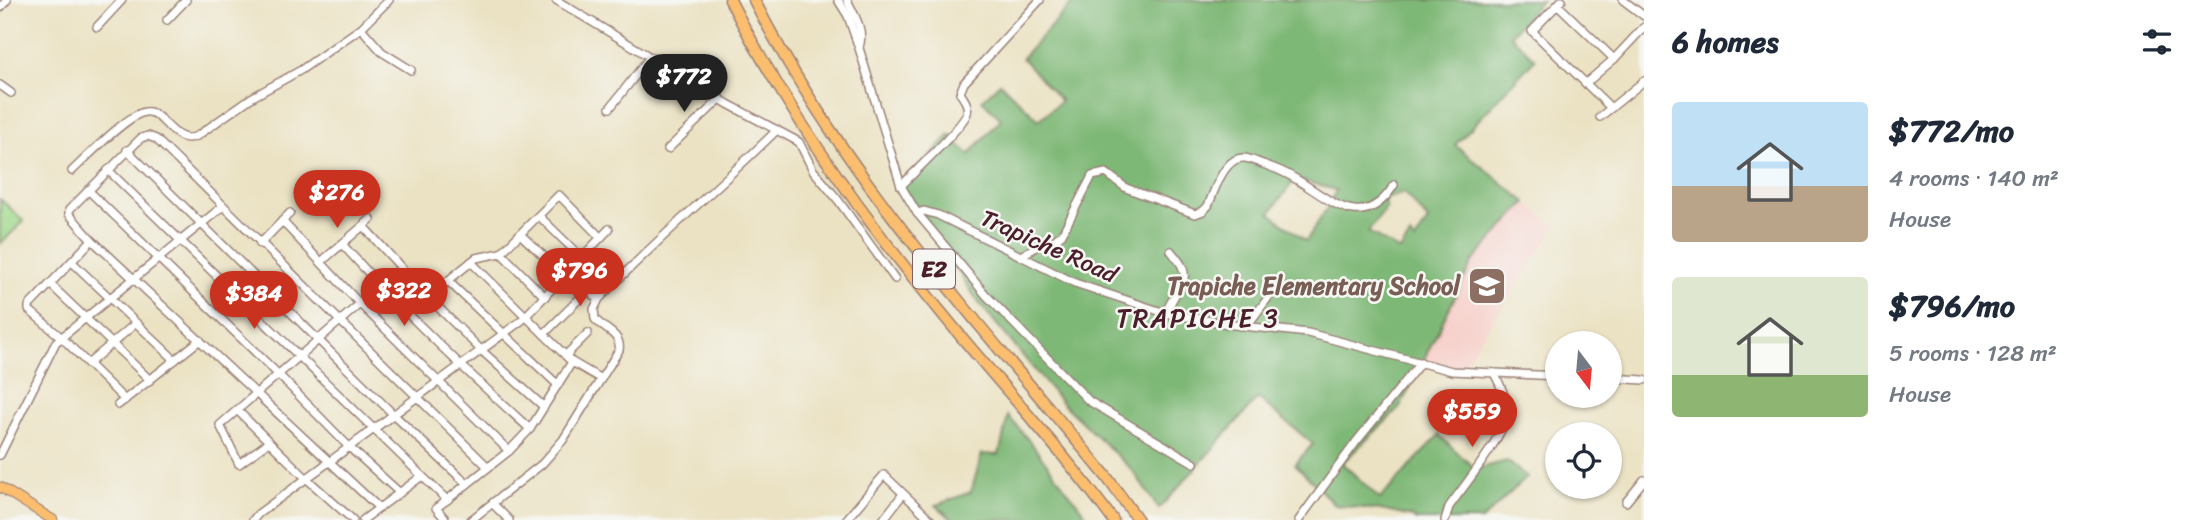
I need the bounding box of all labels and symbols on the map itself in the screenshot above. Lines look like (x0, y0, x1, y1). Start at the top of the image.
pin: $772 (643, 54, 725, 114)
pin: $276 (296, 170, 378, 230)
street label: Trapiche Road (974, 197, 1126, 295)
pin: $796 (539, 248, 621, 308)
road number: E2 (913, 250, 955, 288)
place label: Trapiche Elementary School (1167, 265, 1461, 307)
school or university icon: Trapiche Elementary School (1466, 265, 1508, 307)
pin: $322 (363, 268, 445, 328)
pin: $384 (213, 272, 295, 331)
district label: TRAPICHE 3 (1116, 295, 1280, 341)
north arrow (1545, 331, 1622, 408)
pin: $559 (1431, 390, 1513, 449)

